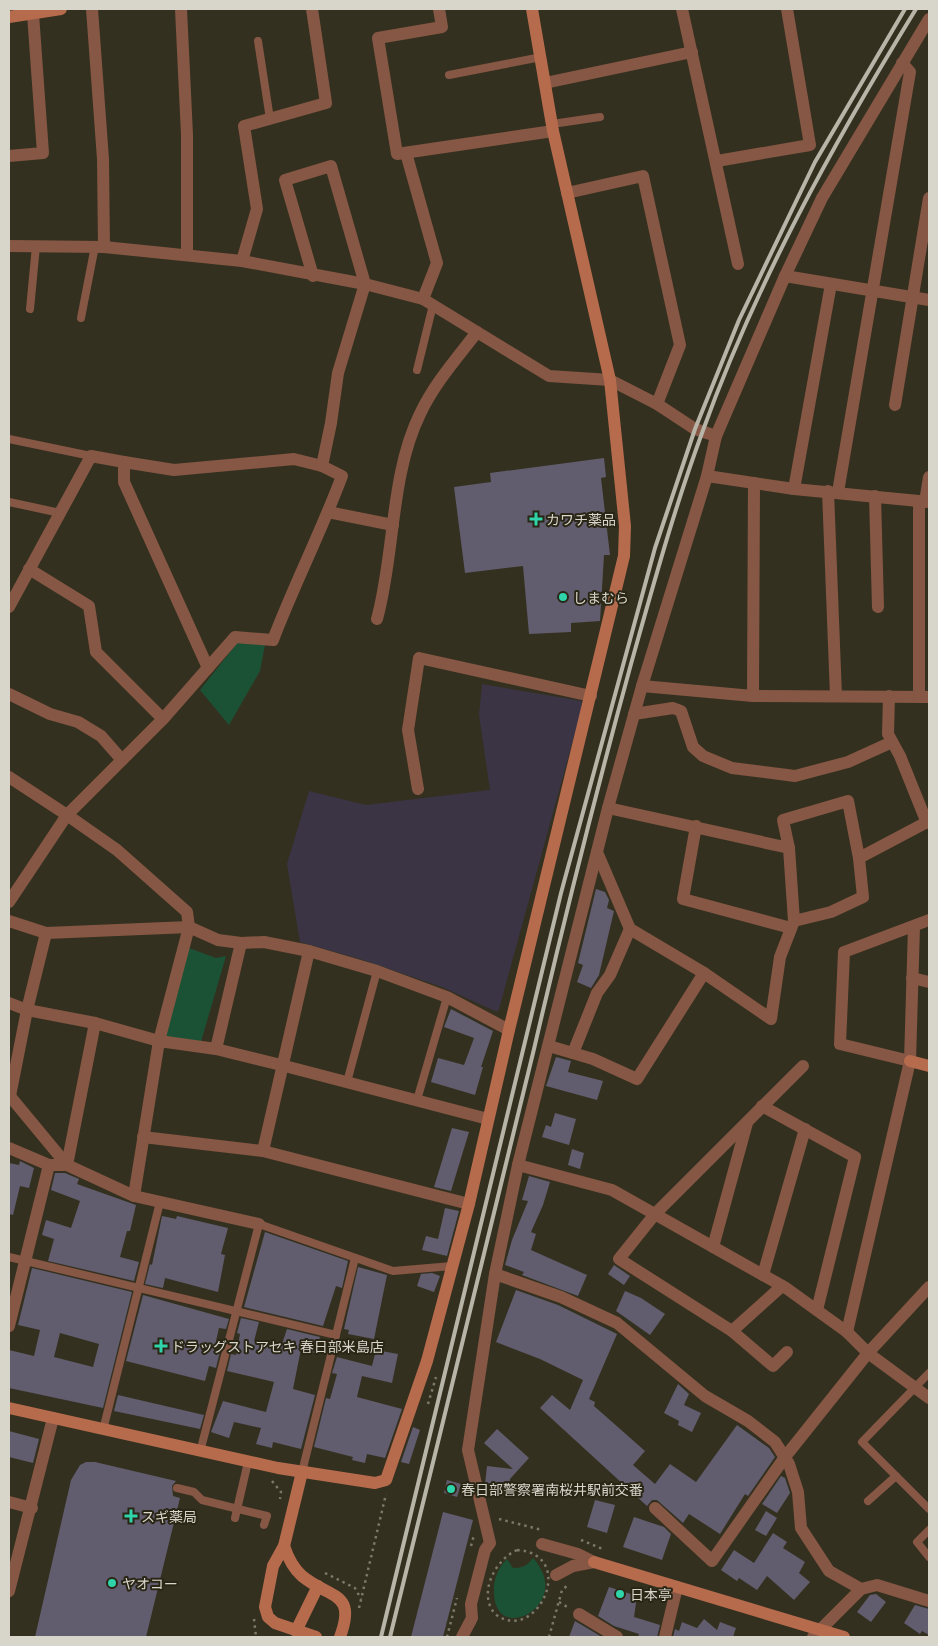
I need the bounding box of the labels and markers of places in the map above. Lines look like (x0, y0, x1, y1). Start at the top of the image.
place label: カワチ薬品 (546, 509, 616, 530)
marker: カワチ薬品 (530, 513, 542, 525)
place label: しまむら (573, 587, 629, 608)
marker: しまむら (557, 591, 569, 603)
place label: ドラッグストアセキ 春日部米島店 (171, 1336, 384, 1357)
marker: ドラッグストアセキ 春日部米島店 (155, 1340, 167, 1352)
place label: 春日部警察署南桜井駅前交番 (461, 1479, 643, 1500)
marker: 春日部警察署南桜井駅前交番 (445, 1483, 457, 1495)
place label: スギ薬局 (141, 1506, 197, 1527)
marker: スギ薬局 (125, 1510, 137, 1522)
place label: ヤオコー (122, 1573, 178, 1594)
marker: ヤオコー (106, 1577, 118, 1589)
place label: 日本亭 (630, 1584, 672, 1605)
marker: 日本亭 (614, 1588, 626, 1600)

